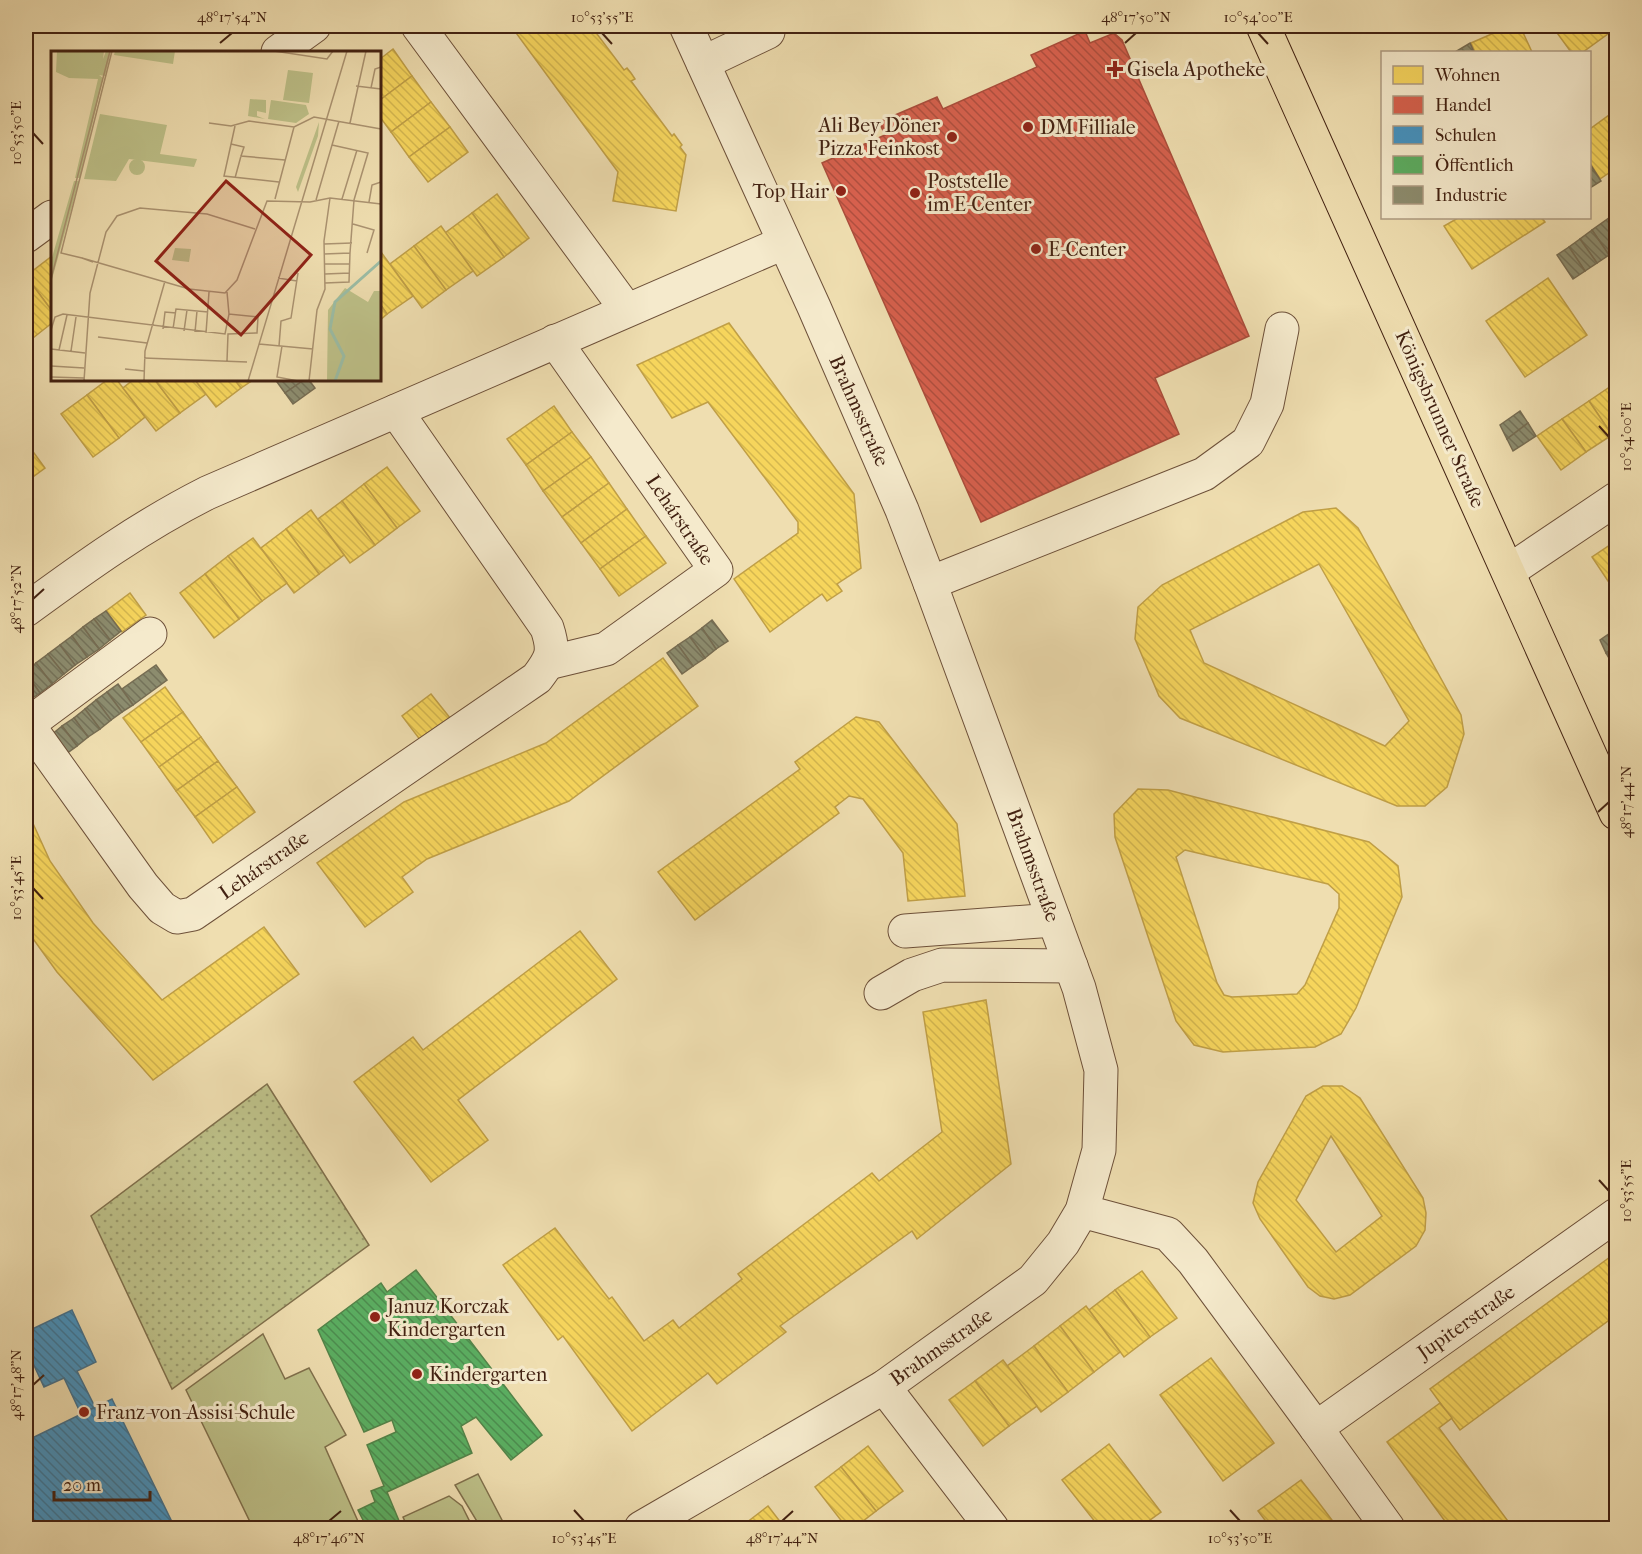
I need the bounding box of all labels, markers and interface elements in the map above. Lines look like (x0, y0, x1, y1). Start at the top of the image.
text: 48°17'54"N (197, 8, 268, 26)
text: 10°53'55"E (571, 8, 633, 26)
text: 48°17'50"N (1101, 8, 1171, 26)
text: 10°54'00"E (1223, 8, 1293, 26)
inset map (51, 51, 381, 381)
legend (1381, 51, 1591, 219)
place label: Gisela Apotheke (1127, 58, 1265, 81)
marker: Gisela Apotheke (1108, 62, 1122, 76)
text: Wohnen (1434, 65, 1501, 86)
text: Handel (1435, 95, 1492, 116)
text: 10°53'50"E (7, 101, 25, 165)
place label: Ali Bey Döner Pizza Feinkost (818, 114, 940, 160)
place label: DM Filliale (1040, 116, 1136, 139)
marker: DM Filliale (1021, 120, 1035, 134)
text: Schulen (1435, 125, 1497, 146)
marker: Ali Bey Döner Pizza Feinkost (945, 130, 959, 144)
text: Öffentlich (1435, 154, 1514, 176)
place label: Poststelle im E-Center (927, 170, 1032, 216)
place label: Top Hair (753, 180, 829, 203)
marker: Top Hair (834, 184, 848, 198)
text: Industrie (1435, 185, 1507, 206)
marker: Poststelle im E-Center (908, 186, 922, 200)
place label: E-Center (1048, 238, 1126, 261)
marker: E-Center (1029, 242, 1043, 256)
street label: Königsbrunner Straße (1390, 327, 1490, 511)
street label: Brahmsstraße (824, 352, 894, 470)
text: 10°54'00"E (1617, 402, 1635, 472)
street label: Lehárstraße (641, 470, 719, 570)
text: 48°17'52"N (7, 564, 25, 634)
text: 48°17'44"N (1617, 765, 1635, 838)
street label: Brahmsstraße (1002, 805, 1064, 925)
street label: Lehárstraße (215, 826, 313, 904)
text: 10°53'45"E (7, 856, 25, 920)
text: 10°53'55"E (1617, 1160, 1635, 1222)
street label: Jupiterstraße (1411, 1280, 1519, 1365)
place label: Januz Korczak Kindergarten (385, 1295, 510, 1341)
street label: Brahmsstraße (886, 1303, 996, 1391)
marker: Januz Korczak Kindergarten (368, 1310, 382, 1324)
text: 48°17'48"N (7, 1349, 25, 1421)
place label: Kindergarten (429, 1363, 548, 1386)
marker: Kindergarten (410, 1367, 424, 1381)
place label: Franz-von-Assisi-Schule (96, 1401, 295, 1424)
marker: Franz-von-Assisi-Schule (77, 1405, 91, 1419)
scale bar (54, 1464, 150, 1502)
text: 20 m (63, 1475, 101, 1496)
text: 48°17'46"N (293, 1529, 366, 1547)
text: 10°53'45"E (552, 1529, 616, 1547)
text: 48°17'44"N (746, 1529, 819, 1547)
text: 10°53'50"E (1208, 1529, 1272, 1547)

